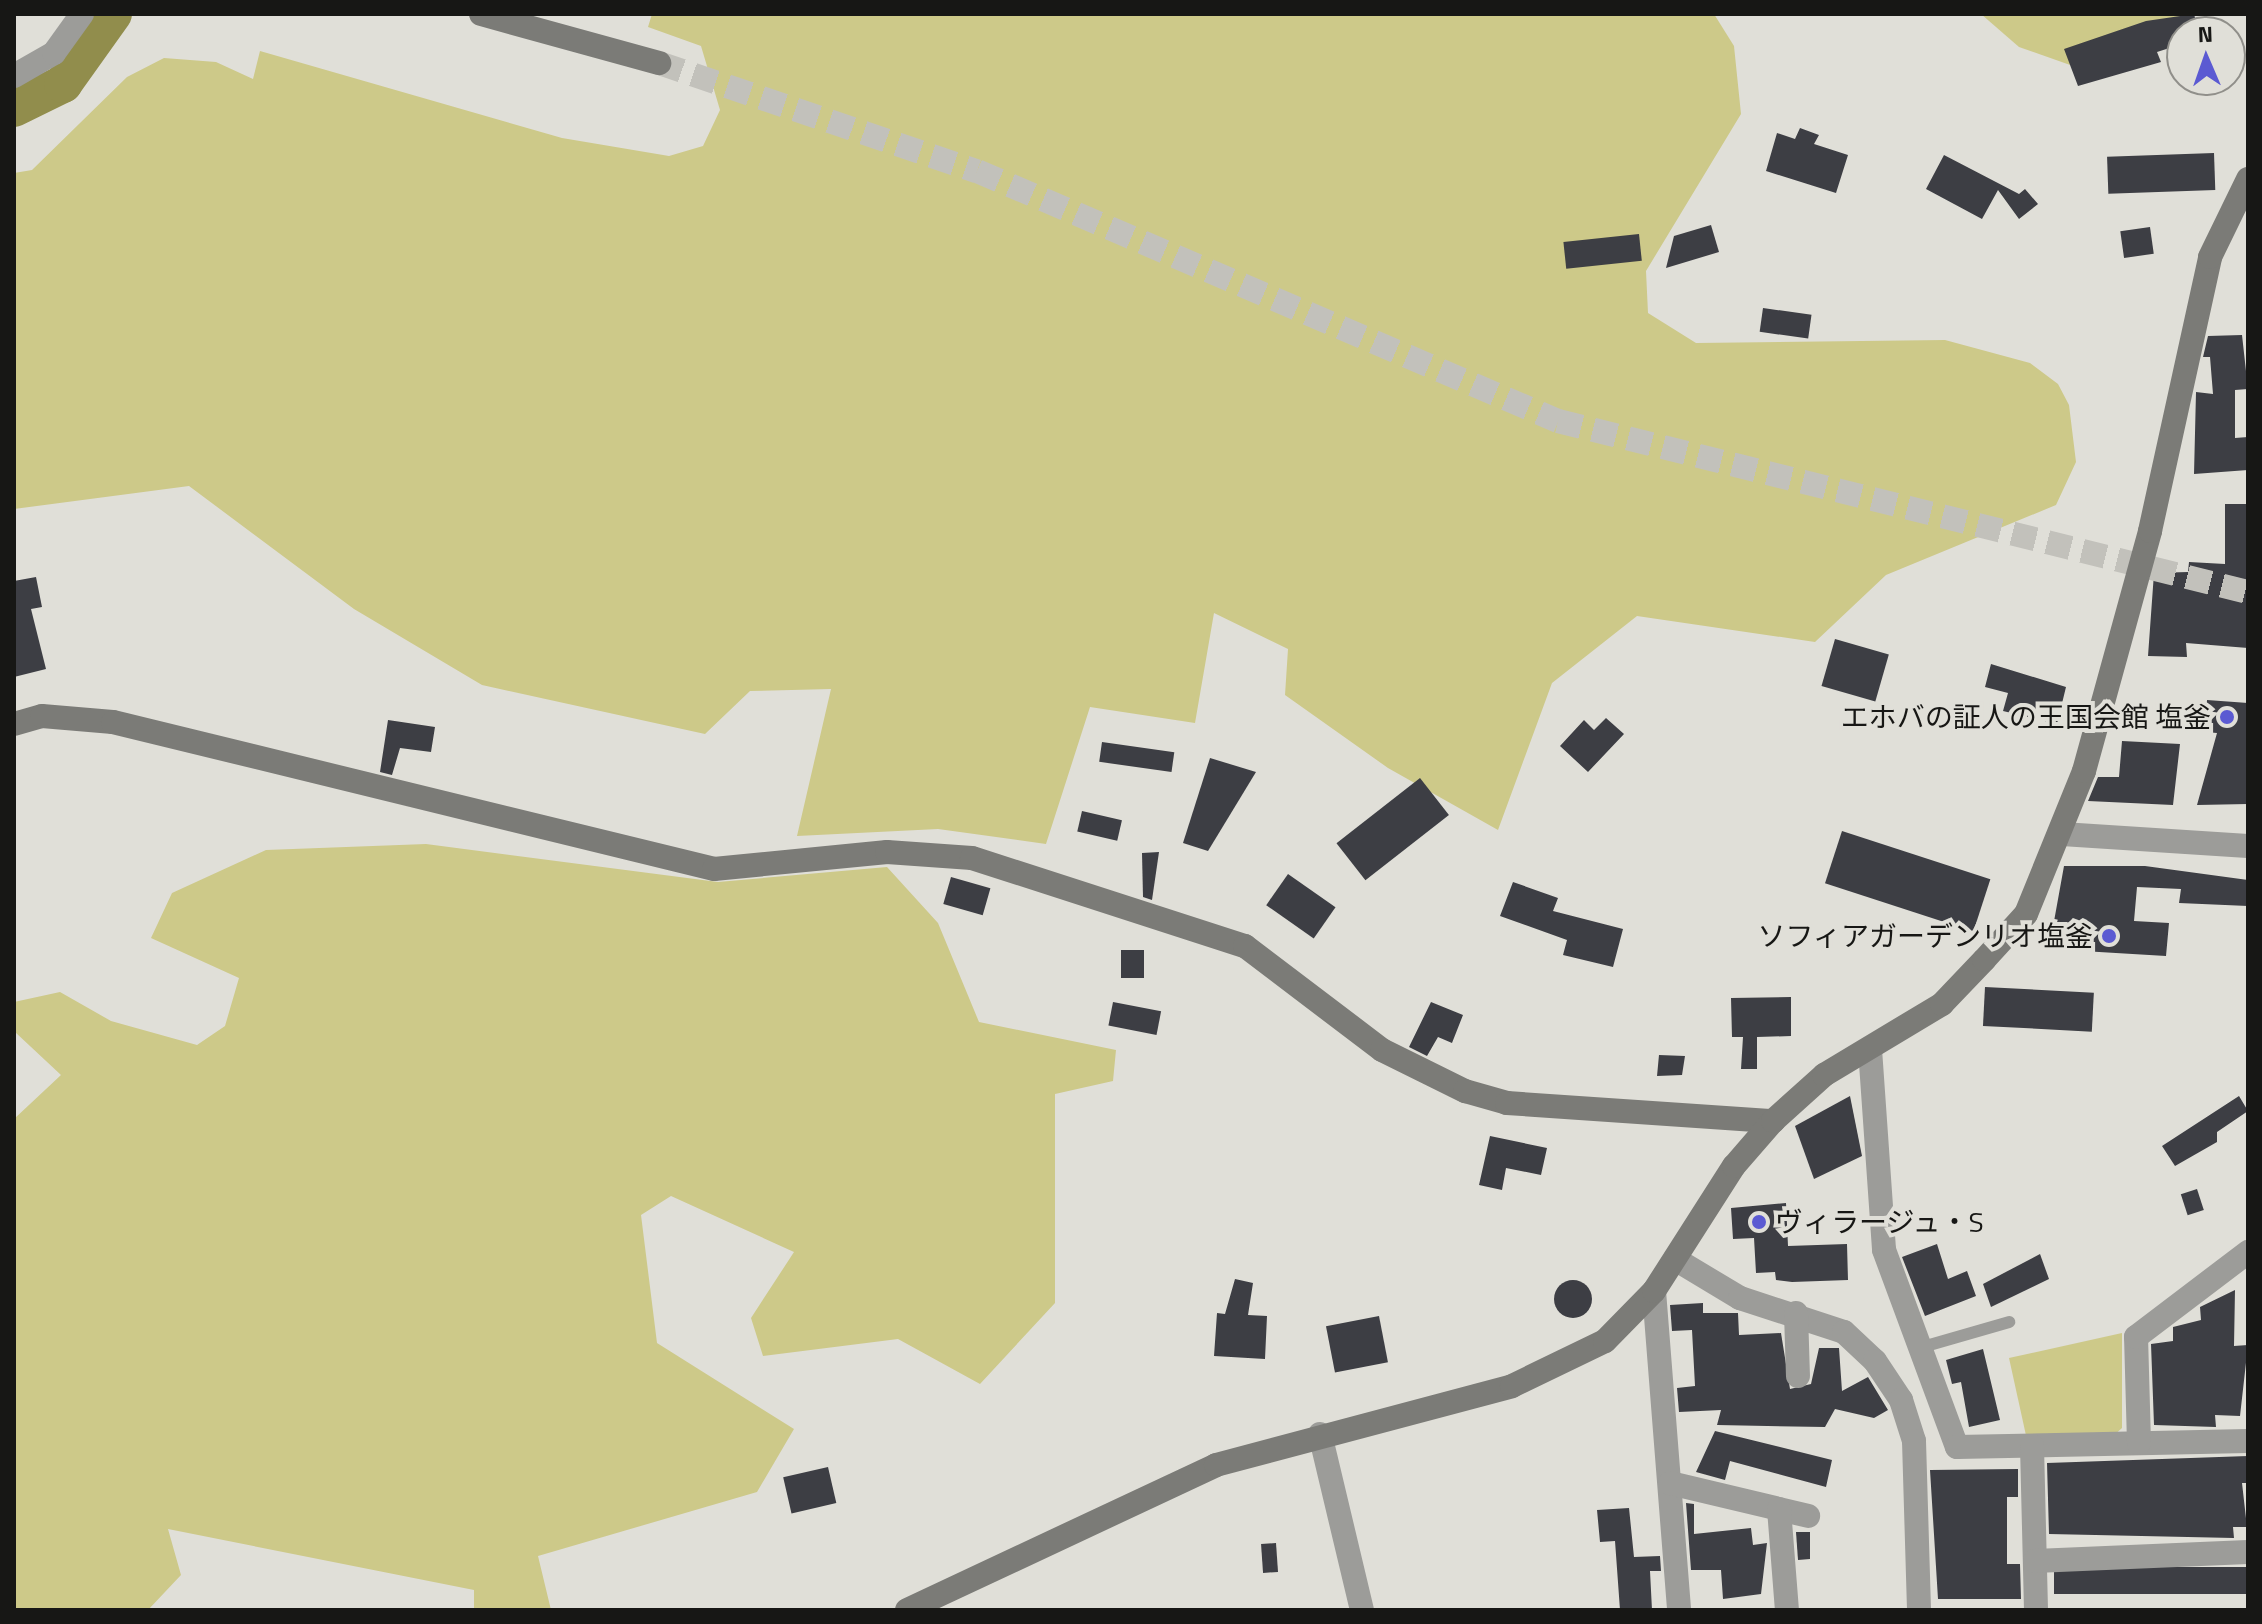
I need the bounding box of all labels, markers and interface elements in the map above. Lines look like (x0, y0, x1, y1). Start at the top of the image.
north arrow (2166, 16, 2246, 96)
text: N (2197, 17, 2213, 51)
place label: エホバの証人の王国会館 塩釜 (1841, 700, 2211, 734)
marker: エホバの証人の王国会館 塩釜 (2218, 708, 2236, 726)
place label: ソフィアガーデンリオ塩釜 (1757, 919, 2093, 953)
marker: ソフィアガーデンリオ塩釜 (2100, 927, 2118, 945)
place label: ヴィラージュ・S (1775, 1205, 1986, 1239)
marker: ヴィラージュ・S (1750, 1213, 1768, 1231)

